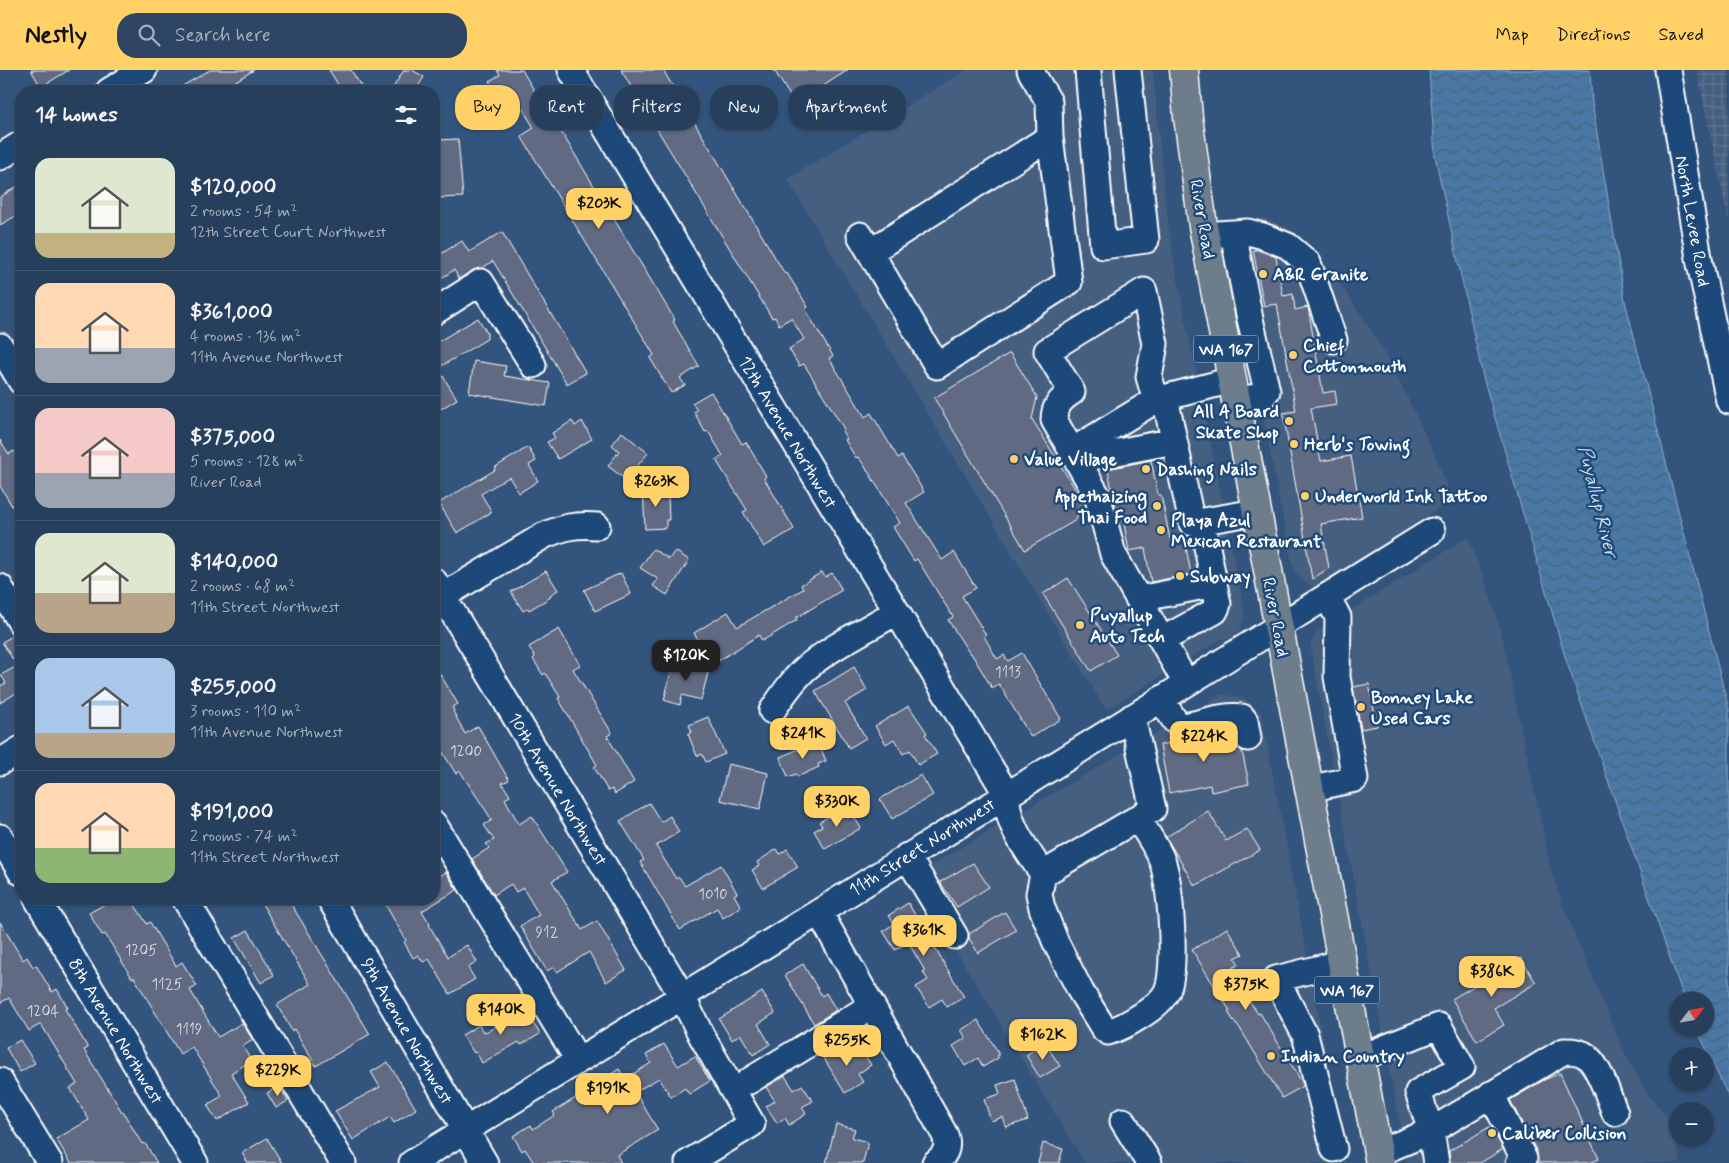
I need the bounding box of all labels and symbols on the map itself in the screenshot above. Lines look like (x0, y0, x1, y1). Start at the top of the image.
street label: North Levee Road (1669, 154, 1715, 289)
street label: River Road (1183, 177, 1221, 261)
pin: $203K (564, 188, 634, 230)
place label: A&R Granite (1273, 263, 1369, 287)
marker: A&R Granite (1257, 268, 1269, 280)
place label: Chief Cottonmouth (1303, 334, 1407, 379)
road number: WA 167 (1194, 336, 1258, 362)
marker: Chief Cottonmouth (1287, 349, 1299, 361)
street label: 12th Avenue Northwest (732, 352, 843, 514)
place label: All A Board Skate Shop (1193, 400, 1279, 445)
marker: All A Board Skate Shop (1283, 415, 1295, 427)
place label: Herb's Towing (1304, 433, 1410, 459)
marker: Herb's Towing (1288, 438, 1300, 450)
water label: Puyallup River (1572, 443, 1624, 563)
place label: Value Village (1024, 448, 1117, 472)
marker: Value Village (1008, 453, 1020, 465)
place label: Dashing Nails (1156, 458, 1257, 484)
marker: Dashing Nails (1140, 463, 1152, 475)
pin: $263K (621, 466, 691, 508)
place label: Appethaizing Thai Food (1055, 485, 1147, 530)
place label: Underworld Ink Tattoo (1315, 485, 1487, 509)
marker: Underworld Ink Tattoo (1299, 490, 1311, 502)
marker: Appethaizing Thai Food (1151, 500, 1163, 512)
place label: Playa Azul Mexican Restaurant (1171, 509, 1322, 554)
marker: Playa Azul Mexican Restaurant (1155, 524, 1167, 536)
place label: Subway (1190, 565, 1251, 589)
marker: Subway (1174, 570, 1186, 582)
street label: River Road (1256, 575, 1294, 659)
place label: Puyallup Auto Tech (1090, 604, 1165, 649)
marker: Puyallup Auto Tech (1074, 619, 1086, 631)
pin: $120K (651, 640, 721, 682)
house number: 1113 (995, 663, 1021, 683)
place label: Bonney Lake Used Cars (1371, 686, 1473, 731)
marker: Bonney Lake Used Cars (1355, 701, 1367, 713)
street label: 10th Avenue Northwest (502, 708, 613, 871)
pin: $241K (768, 718, 838, 760)
pin: $224K (1169, 720, 1239, 763)
house number: 1200 (450, 742, 482, 762)
pin: $330K (802, 786, 872, 828)
street label: 11th Street Northwest (845, 793, 1001, 903)
house number: 1010 (698, 885, 728, 905)
pin: $361K (889, 914, 959, 957)
house number: 912 (536, 923, 558, 943)
house number: 1205 (125, 941, 157, 961)
street label: 8th Avenue Northwest (62, 954, 169, 1110)
street label: 9th Avenue Northwest (354, 954, 458, 1110)
pin: $386K (1457, 956, 1527, 998)
pin: $375K (1211, 968, 1281, 1011)
house number: 1125 (151, 975, 183, 995)
road number: WA 167 (1314, 976, 1380, 1004)
north arrow (1669, 992, 1714, 1038)
pin: $140K (466, 994, 536, 1036)
house number: 1204 (27, 1002, 59, 1022)
pin: $162K (1008, 1018, 1078, 1061)
house number: 1119 (176, 1020, 202, 1040)
pin: $255K (812, 1024, 882, 1067)
place label: Indian Country (1281, 1045, 1405, 1069)
marker: Indian Country (1265, 1050, 1277, 1062)
pin: $229K (243, 1054, 313, 1097)
pin: $191K (573, 1072, 643, 1115)
place label: Caliber Collision (1502, 1122, 1627, 1146)
marker: Caliber Collision (1486, 1127, 1498, 1139)

